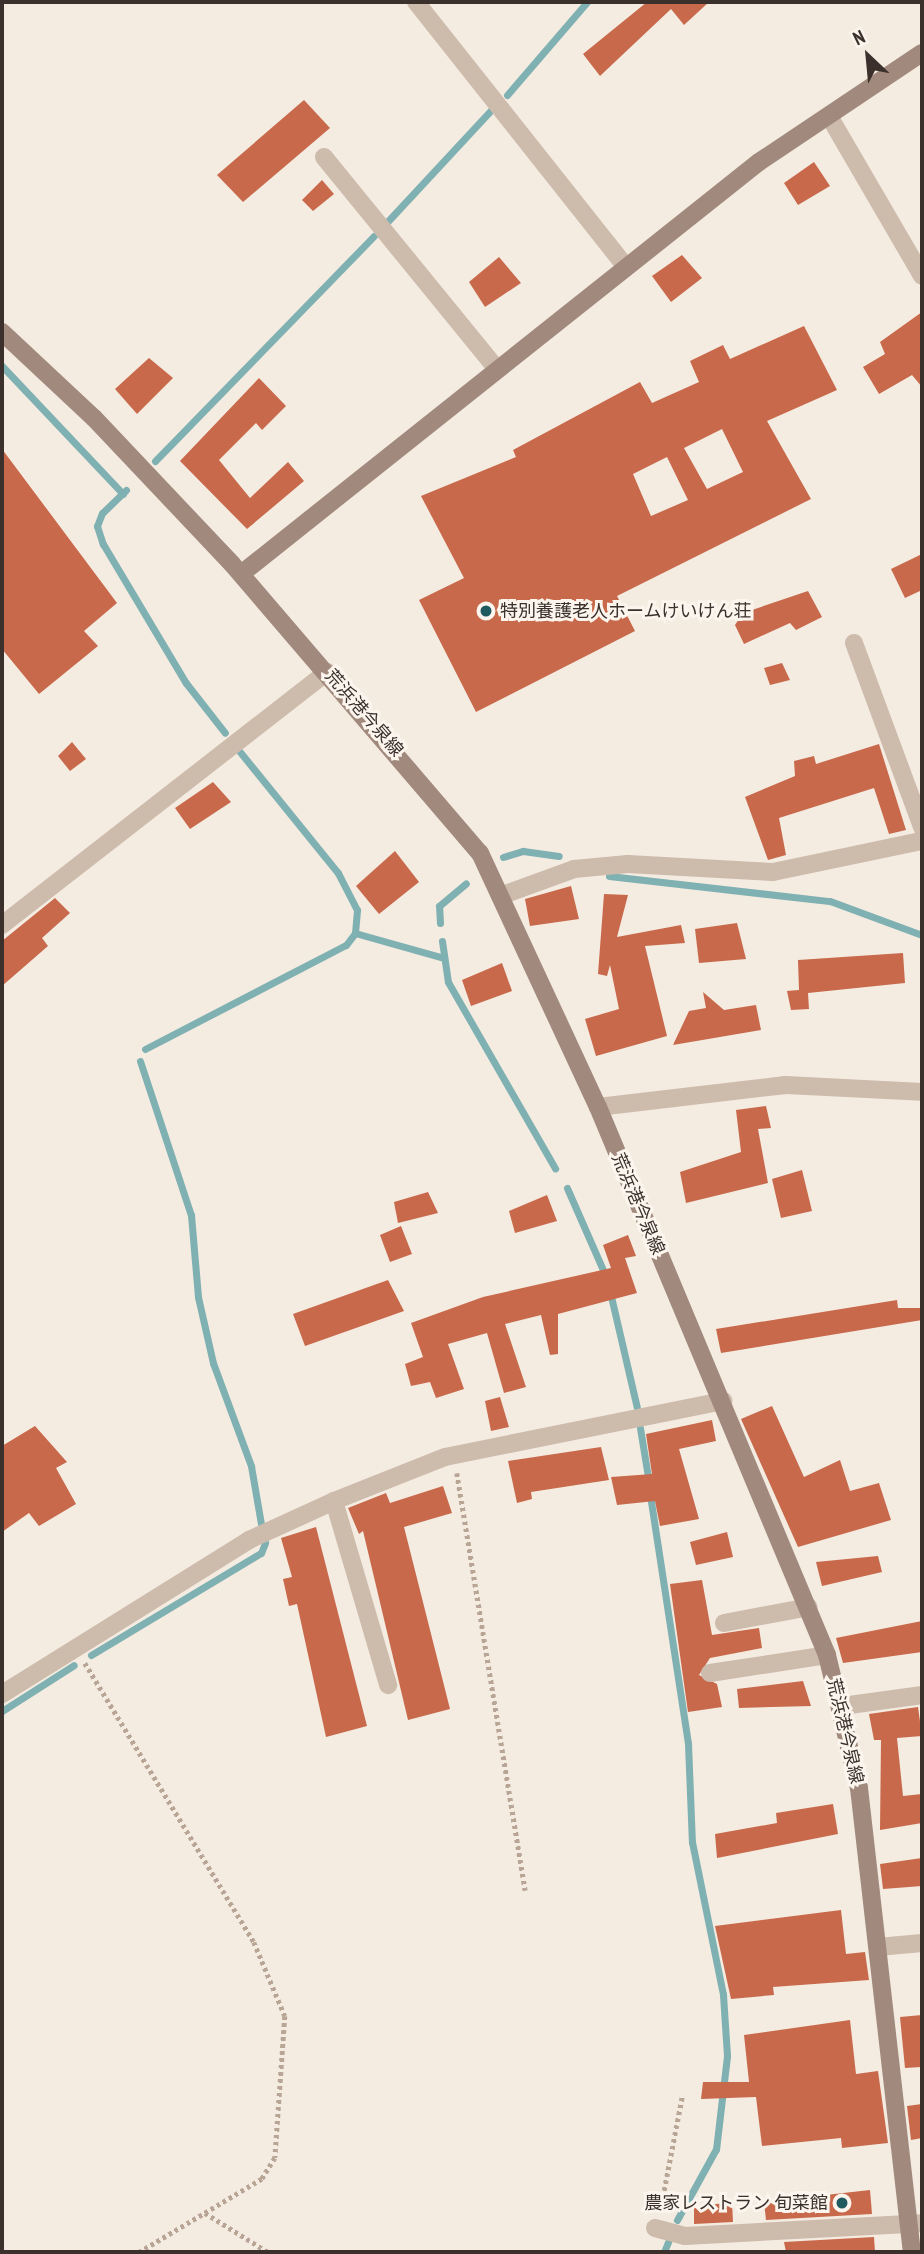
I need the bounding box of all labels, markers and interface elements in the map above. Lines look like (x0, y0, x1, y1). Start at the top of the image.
north arrow (833, 21, 903, 91)
text: N (849, 24, 869, 50)
place label: 特別養護老人ホームけいけん荘 (500, 600, 752, 622)
marker: 特別養護老人ホームけいけん荘 (478, 603, 494, 619)
street label: 荒浜港今泉線 (320, 665, 408, 761)
street label: 荒浜港今泉線 (607, 1150, 669, 1258)
street label: 荒浜港今泉線 (822, 1676, 868, 1786)
place label: 農家レストラン 旬菜館 (644, 2192, 828, 2214)
marker: 農家レストラン 旬菜館 (834, 2195, 850, 2211)

